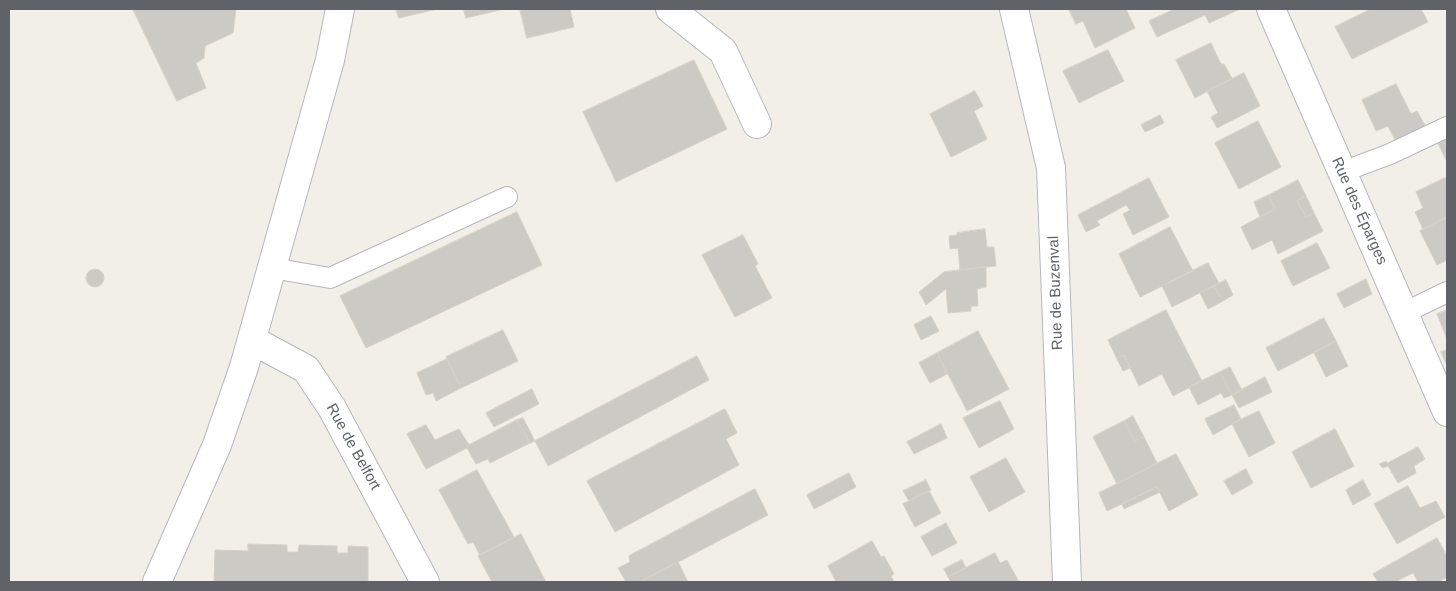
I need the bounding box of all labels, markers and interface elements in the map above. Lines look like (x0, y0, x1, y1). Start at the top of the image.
street label: Rue des Éparges (1327, 154, 1391, 268)
street label: Rue de Buzenval (1045, 236, 1067, 350)
street label: Rue de Belfort (322, 401, 384, 493)

